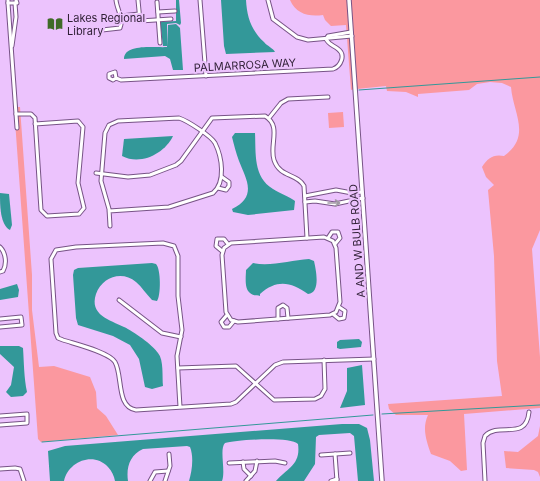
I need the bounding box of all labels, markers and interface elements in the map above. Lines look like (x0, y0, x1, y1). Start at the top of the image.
place label: Lakes Regional Library (67, 11, 145, 38)
library icon: Lakes Regional Library (46, 15, 64, 33)
street label: PALMARROSA WAY (194, 55, 297, 75)
street label: A AND W BULB ROAD (346, 184, 368, 298)
one-way arrow (327, 199, 340, 207)

